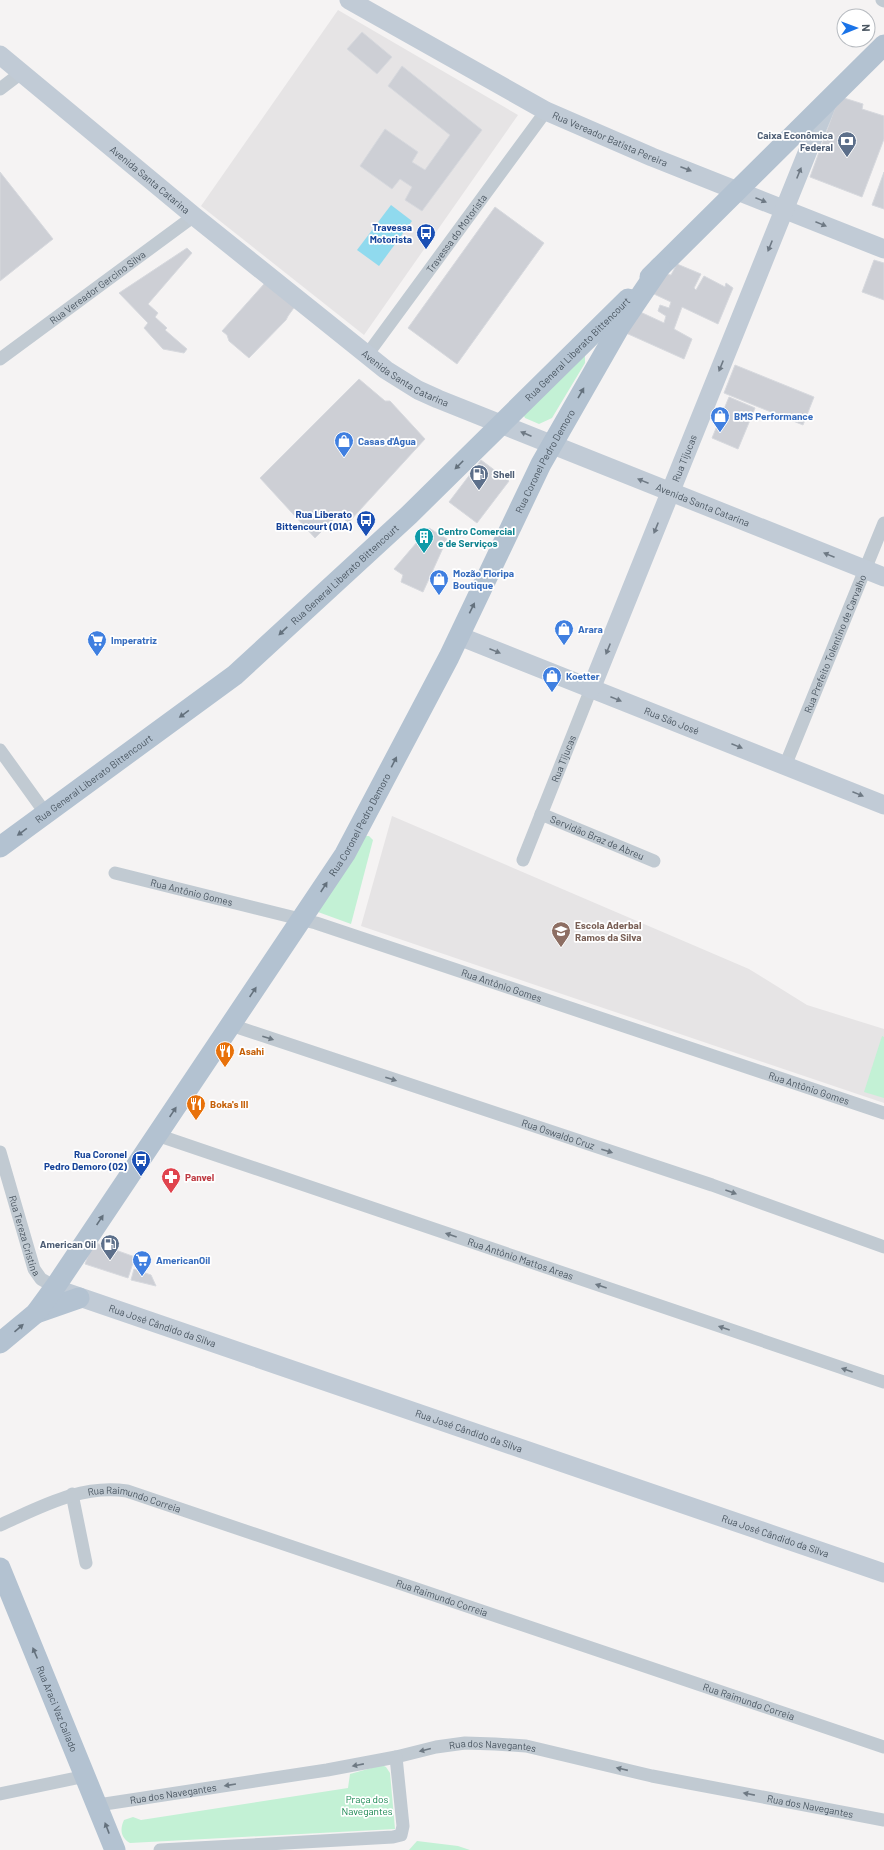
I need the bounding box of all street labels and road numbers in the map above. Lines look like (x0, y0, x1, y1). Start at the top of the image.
street label: Rua Vereador Batista Pereira (551, 109, 670, 169)
street label: Avenida Santa Catarina (108, 143, 192, 216)
street label: Travessa do Motorista (424, 192, 489, 275)
street label: Rua Vereador Gercino Silva (47, 248, 148, 326)
street label: Rua General Liberato Bittencourt (522, 294, 633, 403)
street label: Avenida Santa Catarina (359, 347, 451, 409)
street label: Rua Coronel Pedro Demoro (512, 407, 577, 515)
street label: Rua Tijucas (669, 433, 699, 483)
street label: Avenida Santa Catarina (654, 481, 751, 529)
street label: Rua General Liberato Bittencourt (288, 521, 401, 627)
street label: Rua Prefeito Tolentino de Carvalho (801, 573, 868, 715)
street label: Rua São José (642, 704, 701, 737)
street label: Rua General Liberato Bittencourt (33, 731, 155, 825)
street label: Rua Tijucas (548, 733, 578, 784)
street label: Rua Coronel Pedro Demoro (326, 771, 393, 878)
street label: Servidão Braz de Abreu (549, 813, 646, 862)
street label: Rua Antônio Gomes (149, 876, 234, 908)
street label: Rua Antônio Gomes (460, 966, 544, 1004)
street label: Rua Antônio Gomes (767, 1069, 851, 1107)
street label: Rua Oswaldo Cruz (520, 1116, 597, 1152)
street label: Rua Tereza Cristina (7, 1194, 43, 1278)
street label: Rua Antônio Mattos Areas (466, 1235, 575, 1282)
street label: Rua José Cândido da Silva (107, 1301, 218, 1349)
street label: Rua José Cândido da Silva (414, 1407, 524, 1455)
street label: Rua Raimundo Correia (87, 1484, 183, 1515)
street label: Rua José Cândido da Silva (720, 1512, 830, 1560)
street label: Rua Raimundo Correia (395, 1576, 489, 1619)
street label: Rua Araci Vaz Callado (34, 1664, 80, 1754)
street label: Rua Raimundo Correia (701, 1680, 796, 1722)
street label: Rua dos Navegantes (448, 1737, 538, 1754)
street label: Rua dos Navegantes (129, 1781, 217, 1806)
street label: Rua dos Navegantes (766, 1792, 855, 1820)

